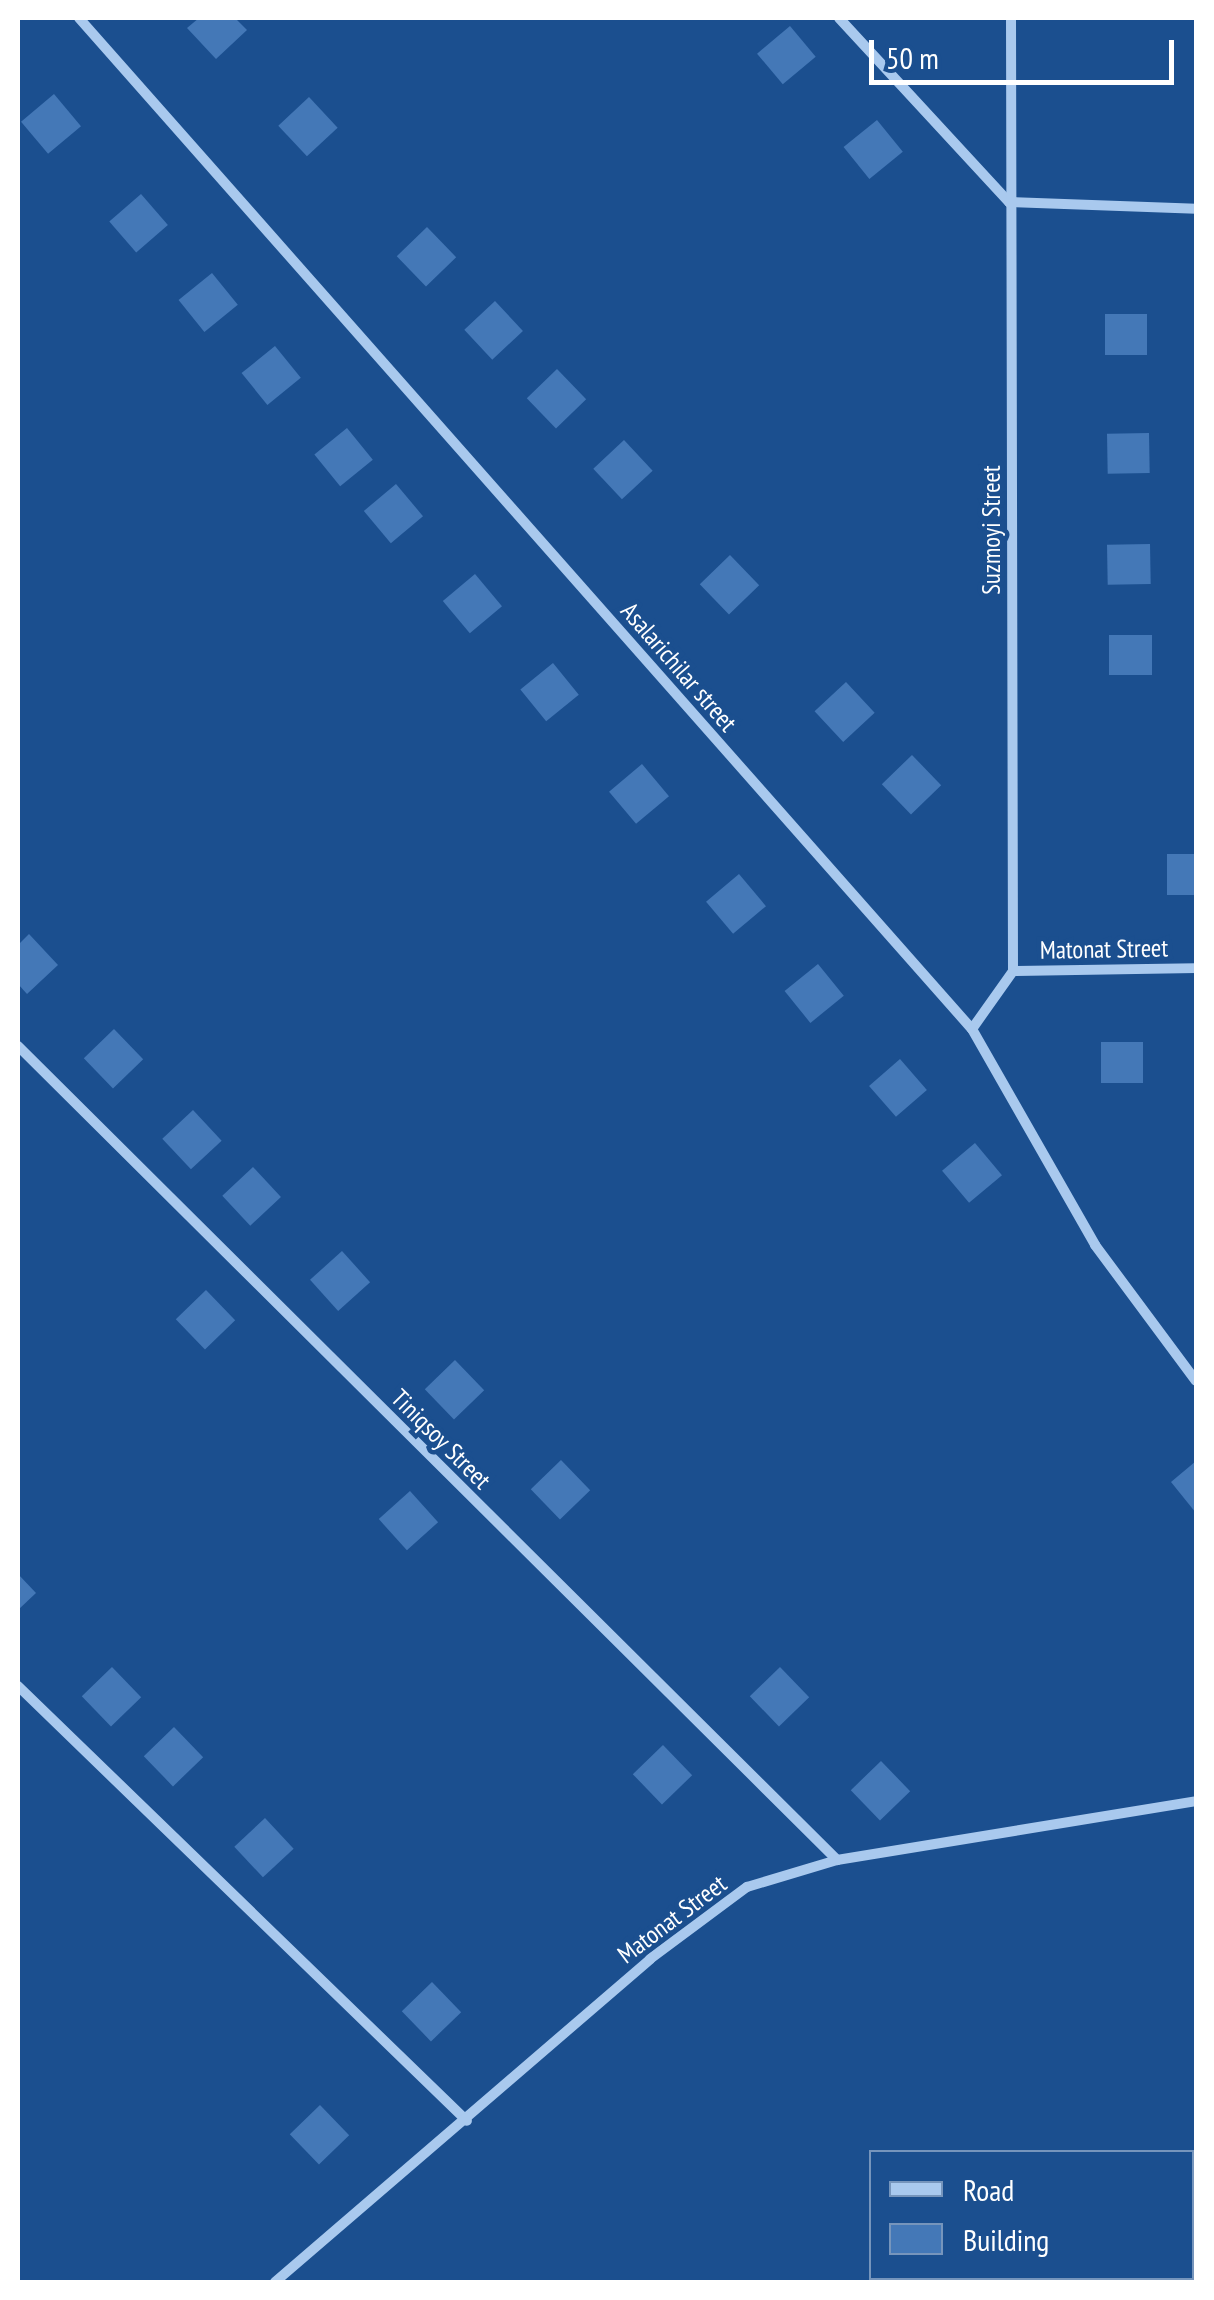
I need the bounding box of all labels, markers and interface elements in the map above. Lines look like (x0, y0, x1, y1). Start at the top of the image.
scale bar (874, 20, 1179, 82)
text: 50 m (886, 38, 939, 77)
street label: Suzmoyi Street (976, 465, 1006, 595)
street label: Asalarichilar street (615, 596, 743, 738)
street label: Matonat Street (1040, 933, 1168, 965)
street label: Tiniqsoy Street (385, 1383, 497, 1495)
street label: Matonat Street (612, 1868, 732, 1970)
legend (869, 2150, 1194, 2280)
text: Road (963, 2170, 1014, 2209)
text: Building (963, 2220, 1049, 2259)

